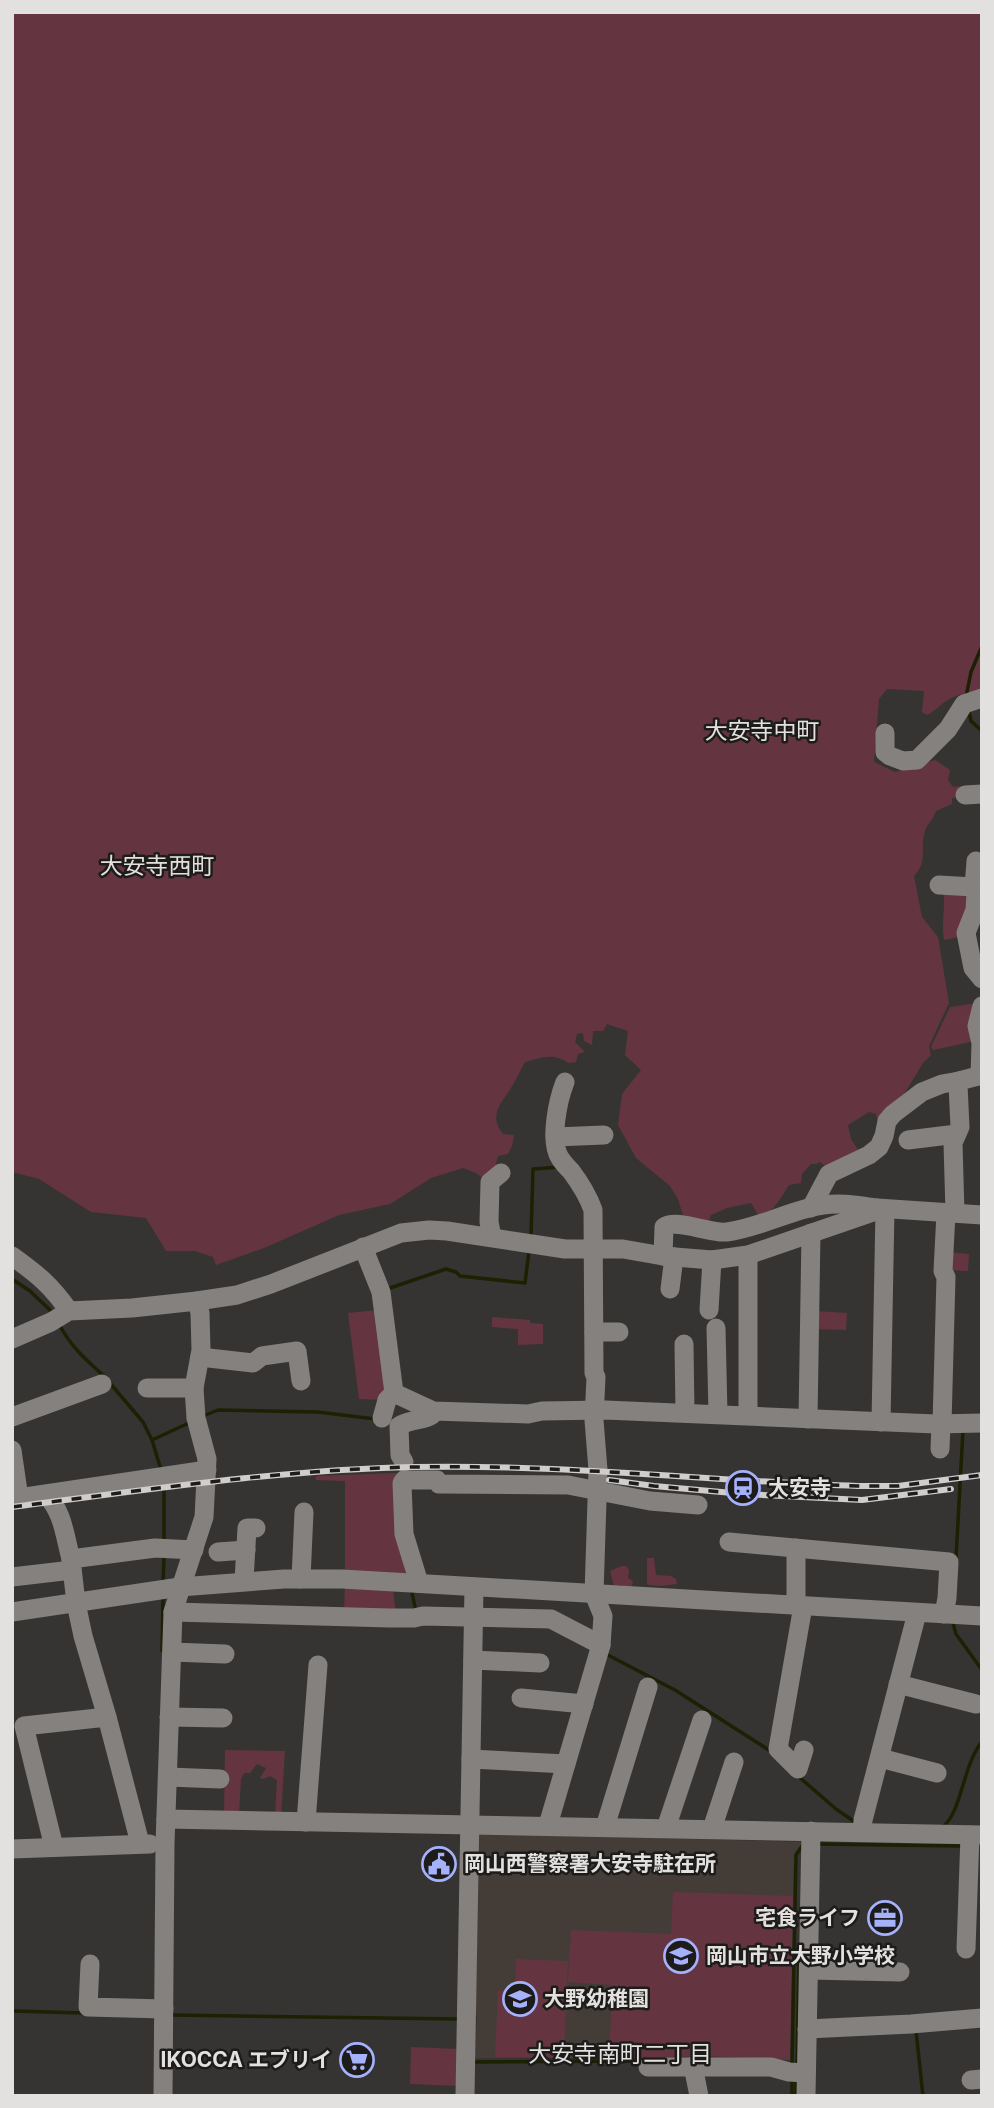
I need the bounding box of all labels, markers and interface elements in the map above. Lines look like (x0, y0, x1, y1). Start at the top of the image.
district label: 大安寺中町 (705, 717, 820, 745)
district label: 大安寺西町 (100, 852, 215, 880)
station icon: 大安寺 (724, 1469, 762, 1507)
place label: 大安寺 (768, 1475, 831, 1500)
public building icon: 岡山西警察署大安寺駐在所 (420, 1845, 458, 1883)
place label: 岡山西警察署大安寺駐在所 (464, 1851, 716, 1876)
office icon: 宅食ライフ (866, 1899, 904, 1937)
place label: 宅食ライフ (755, 1905, 860, 1930)
school or university icon: 岡山市立大野小学校 (662, 1937, 700, 1975)
place label: 岡山市立大野小学校 (706, 1943, 895, 1968)
school or university icon: 大野幼稚園 (501, 1980, 539, 2018)
place label: 大野幼稚園 (544, 1986, 649, 2011)
district label: 大安寺南町二丁目 (528, 2040, 712, 2068)
supermarket icon: IKOCCA エブリイ (338, 2041, 376, 2079)
place label: IKOCCA エブリイ (161, 2047, 332, 2072)

